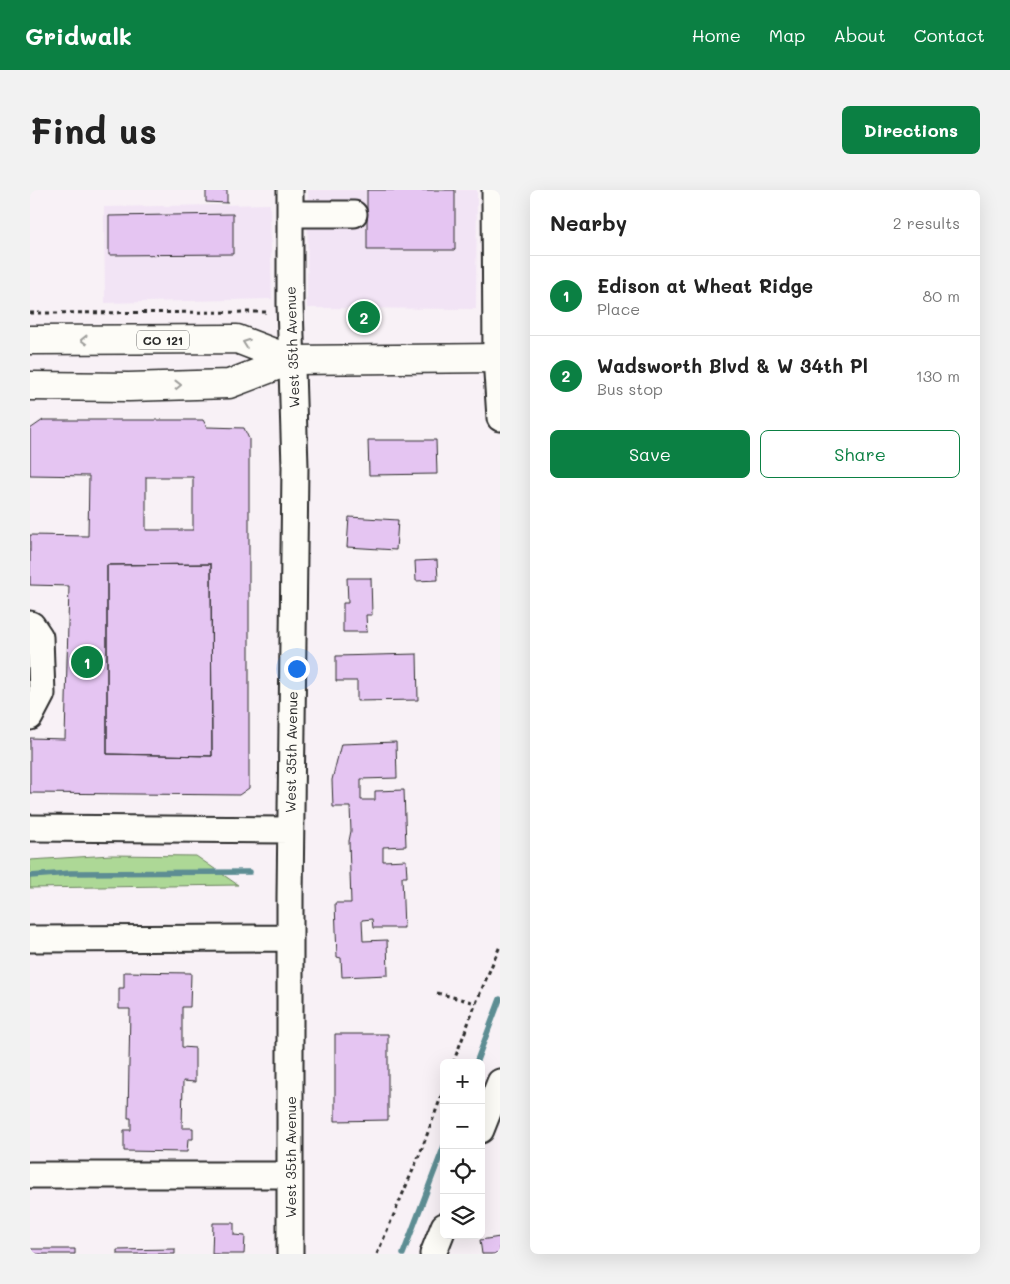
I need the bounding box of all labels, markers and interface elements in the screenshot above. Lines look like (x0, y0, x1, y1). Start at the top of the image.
text: Gridwalk (25, 20, 132, 51)
text: Home (692, 23, 741, 47)
text: Map (769, 23, 805, 47)
text: About (833, 23, 886, 47)
text: Contact (914, 23, 985, 47)
button: Directions (842, 106, 980, 154)
text: Find us (30, 107, 157, 153)
text: Nearby (550, 209, 627, 236)
text: 2 results (893, 212, 960, 233)
text: Edison at Wheat Ridge (597, 273, 813, 298)
text: 1 (562, 285, 570, 306)
text: 80 m (923, 285, 960, 306)
street label: West 35th Avenue (280, 286, 304, 408)
pin: 2 (348, 298, 380, 336)
text: Place (597, 298, 640, 319)
road number: CO 121 (137, 330, 189, 350)
one-way arrow (80, 335, 88, 345)
one-way arrow (242, 339, 251, 349)
text: Wadsworth Blvd & W 34th Pl (597, 353, 868, 378)
text: 2 (562, 365, 570, 386)
text: 130 m (916, 365, 960, 386)
text: Bus stop (597, 378, 663, 399)
one-way arrow (174, 380, 182, 391)
button: Save (550, 430, 750, 478)
button: Share (760, 430, 960, 478)
pin: 1 (71, 643, 103, 681)
your location (284, 656, 310, 682)
street label: West 35th Avenue (280, 691, 302, 813)
map controls (440, 1059, 485, 1239)
button: + (440, 1059, 485, 1104)
street label: West 35th Avenue (281, 1096, 300, 1218)
button: − (440, 1104, 485, 1149)
button: locate (440, 1149, 485, 1194)
button: layers (440, 1194, 485, 1239)

